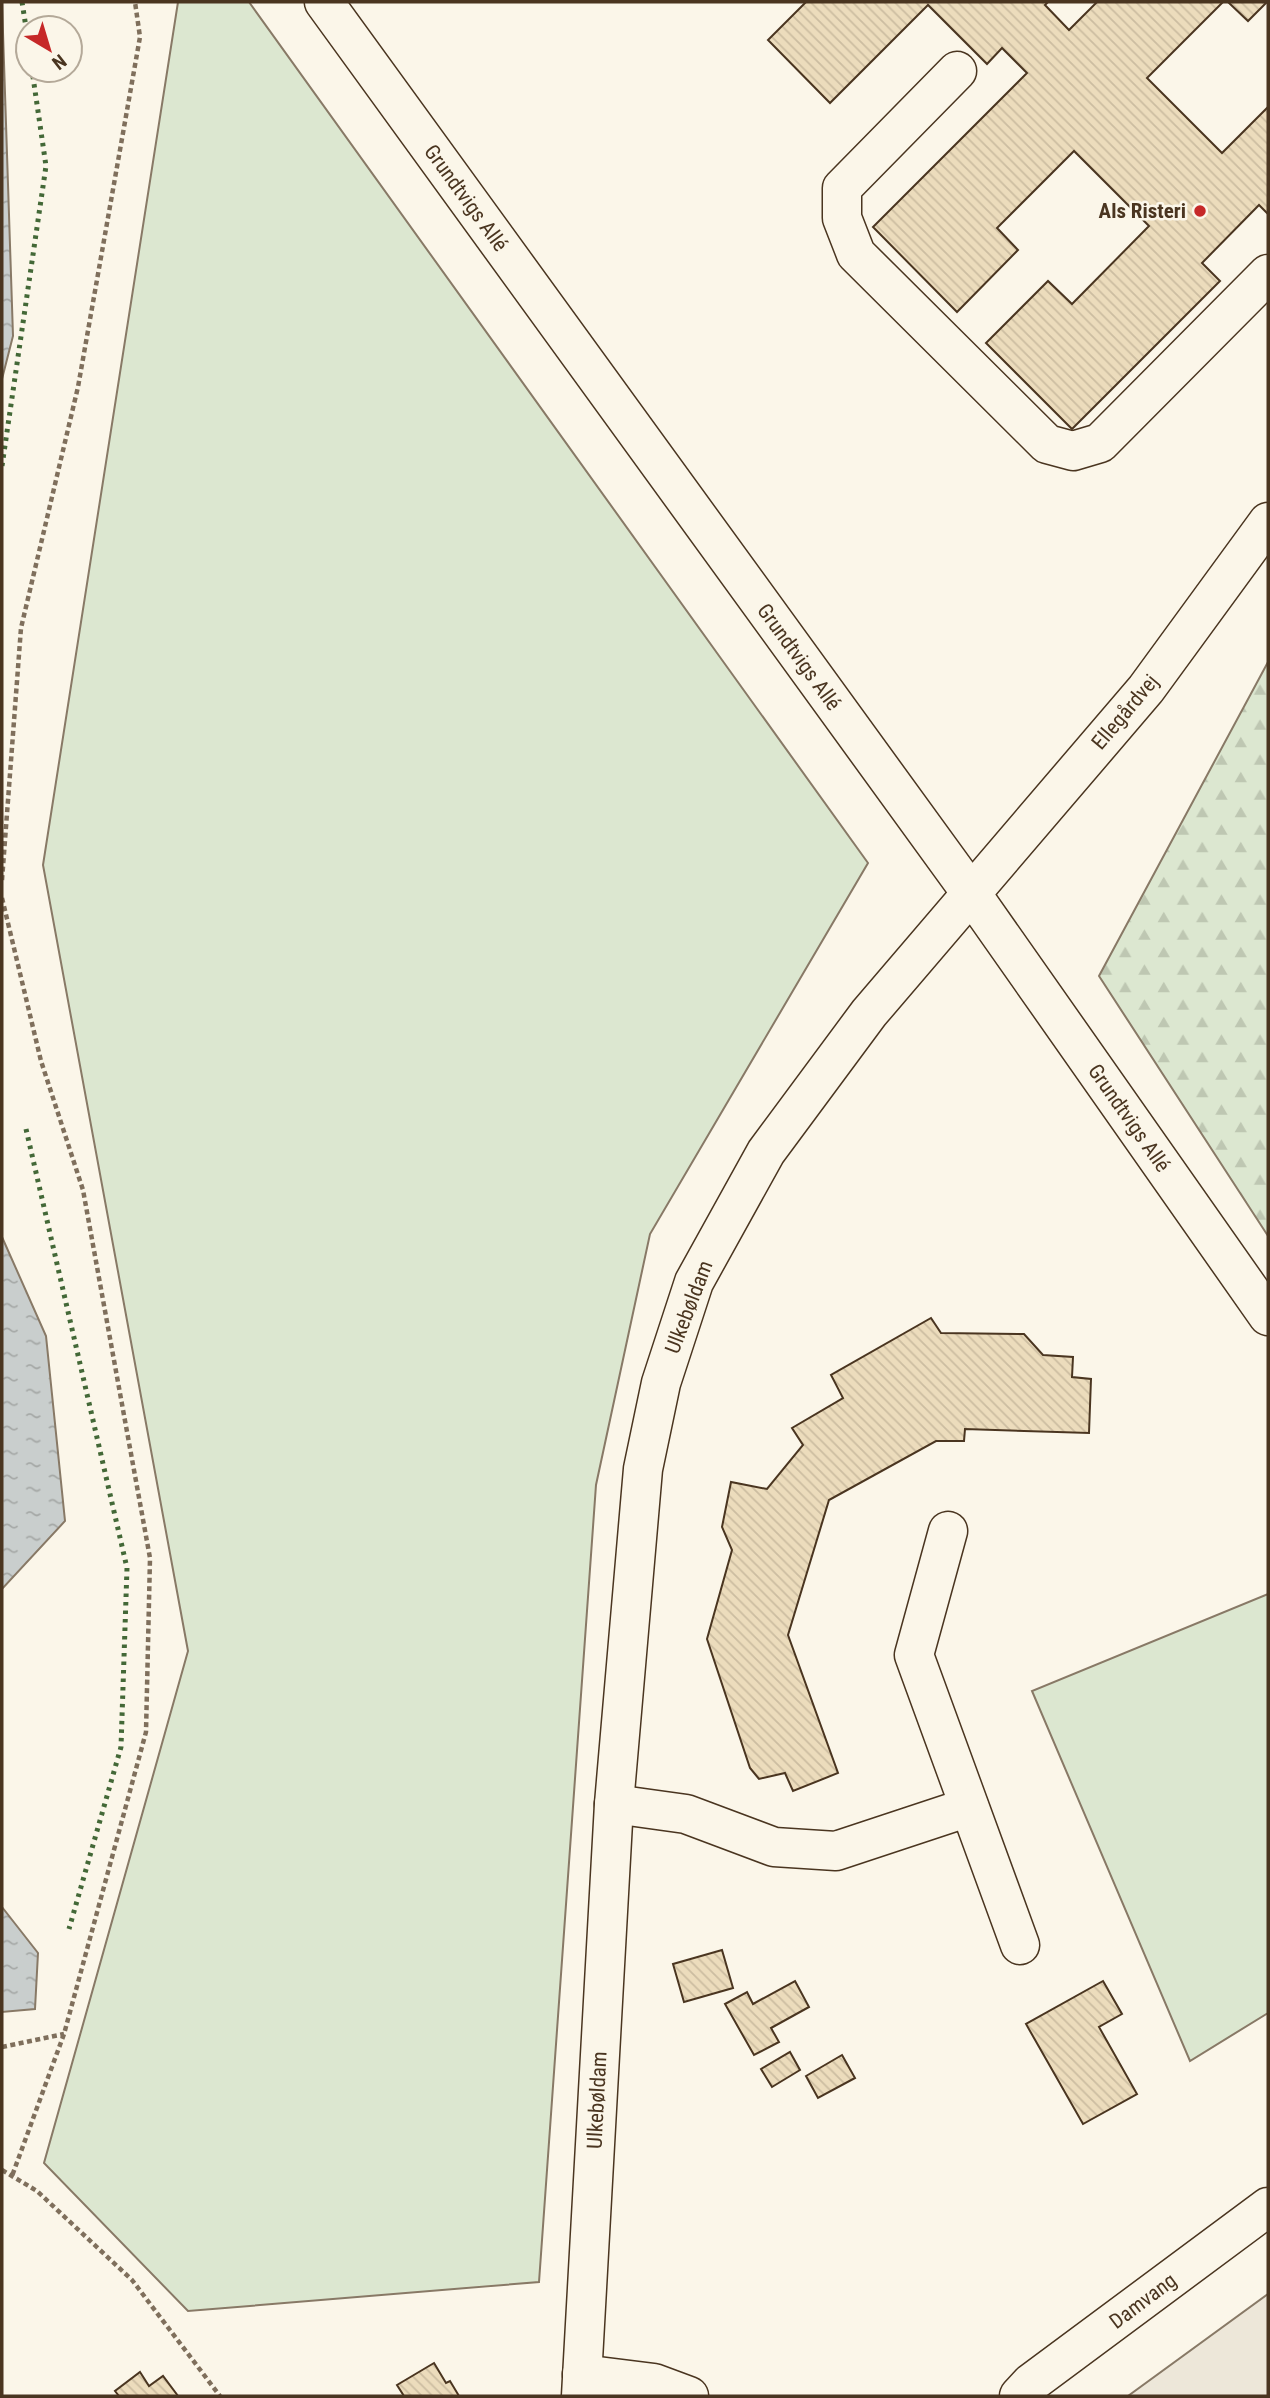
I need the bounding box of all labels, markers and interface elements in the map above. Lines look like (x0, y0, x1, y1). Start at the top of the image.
north arrow (14, 14, 84, 84)
text: N (47, 49, 71, 75)
street label: Grundtvigs Allé (419, 140, 513, 256)
place label: Als Risteri (1099, 199, 1186, 223)
marker: Als Risteri (1192, 203, 1208, 219)
street label: Grundtvigs Allé (752, 599, 846, 715)
street label: Ellegårdvej (1087, 670, 1163, 754)
street label: Grundtvigs Allé (1083, 1060, 1175, 1177)
street label: Ulkebøldam (660, 1257, 718, 1357)
street label: Ulkebøldam (582, 2051, 612, 2149)
street label: Damvang (1105, 2268, 1181, 2334)

